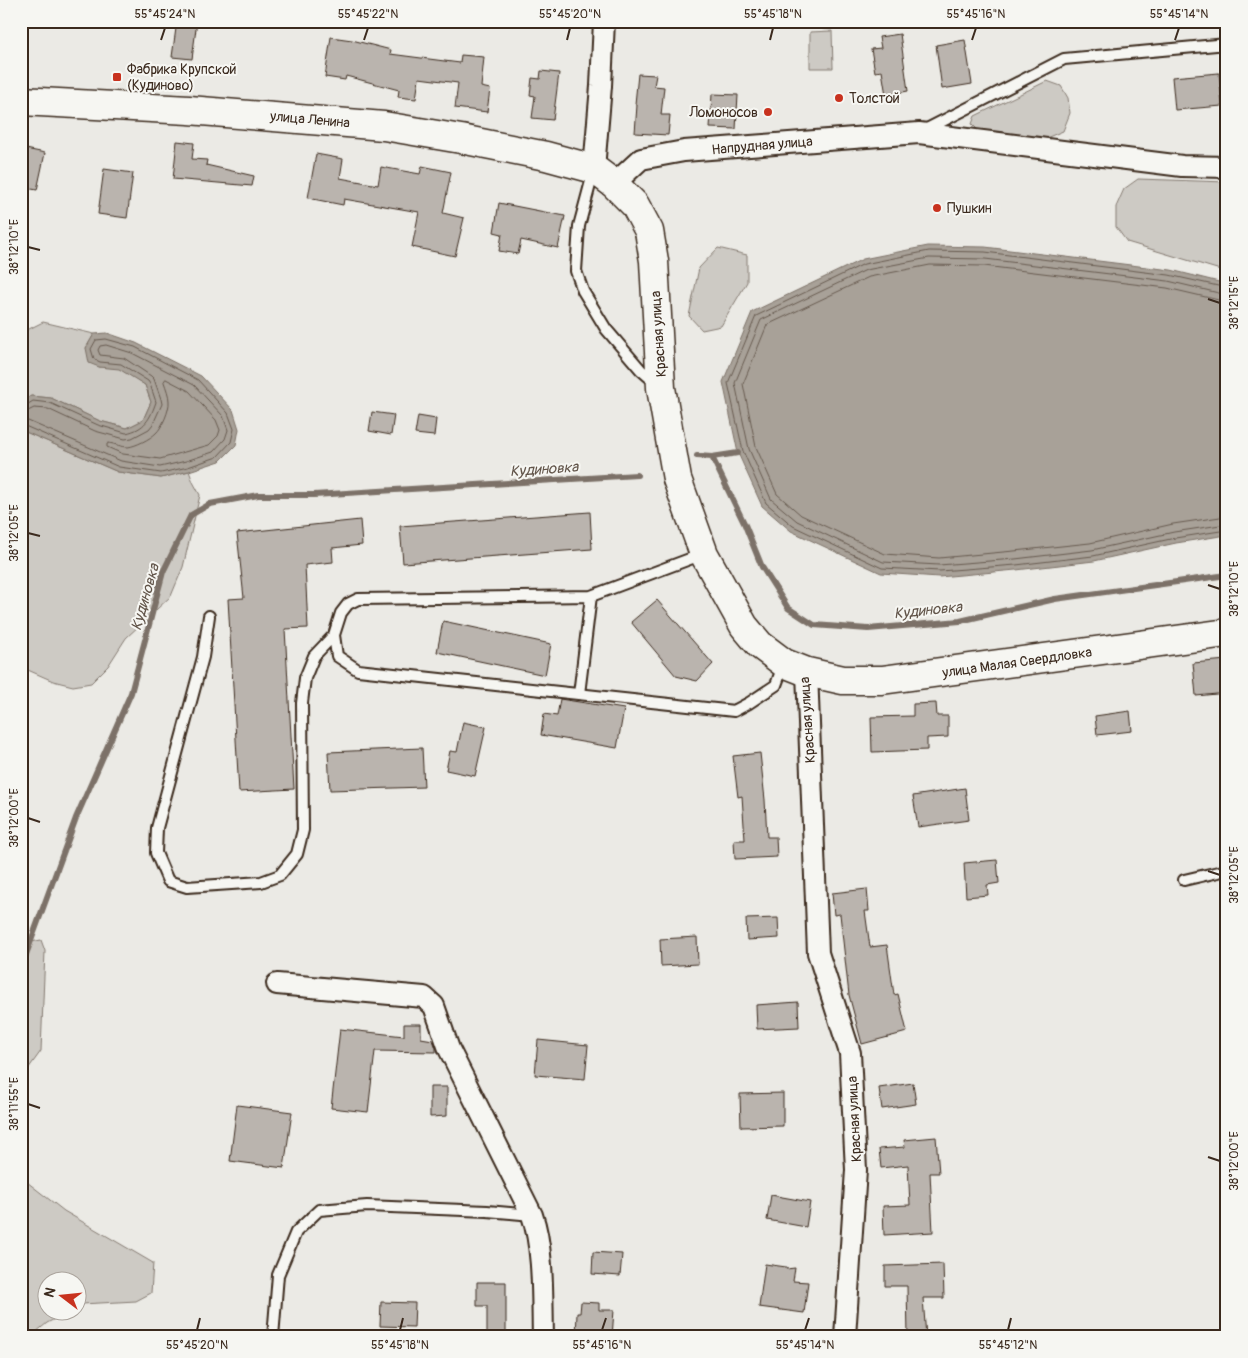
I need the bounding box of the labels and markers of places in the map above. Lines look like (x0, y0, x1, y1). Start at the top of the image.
place label: Фабрика Крупской (Кудиново) (127, 61, 236, 94)
marker: Фабрика Крупской (Кудиново) (111, 71, 123, 83)
place label: Толстой (849, 90, 900, 107)
marker: Толстой (833, 92, 845, 104)
place label: Ломоносов (688, 104, 758, 121)
marker: Ломоносов (762, 106, 774, 118)
place label: Пушкин (947, 200, 992, 217)
marker: Пушкин (931, 202, 943, 214)

